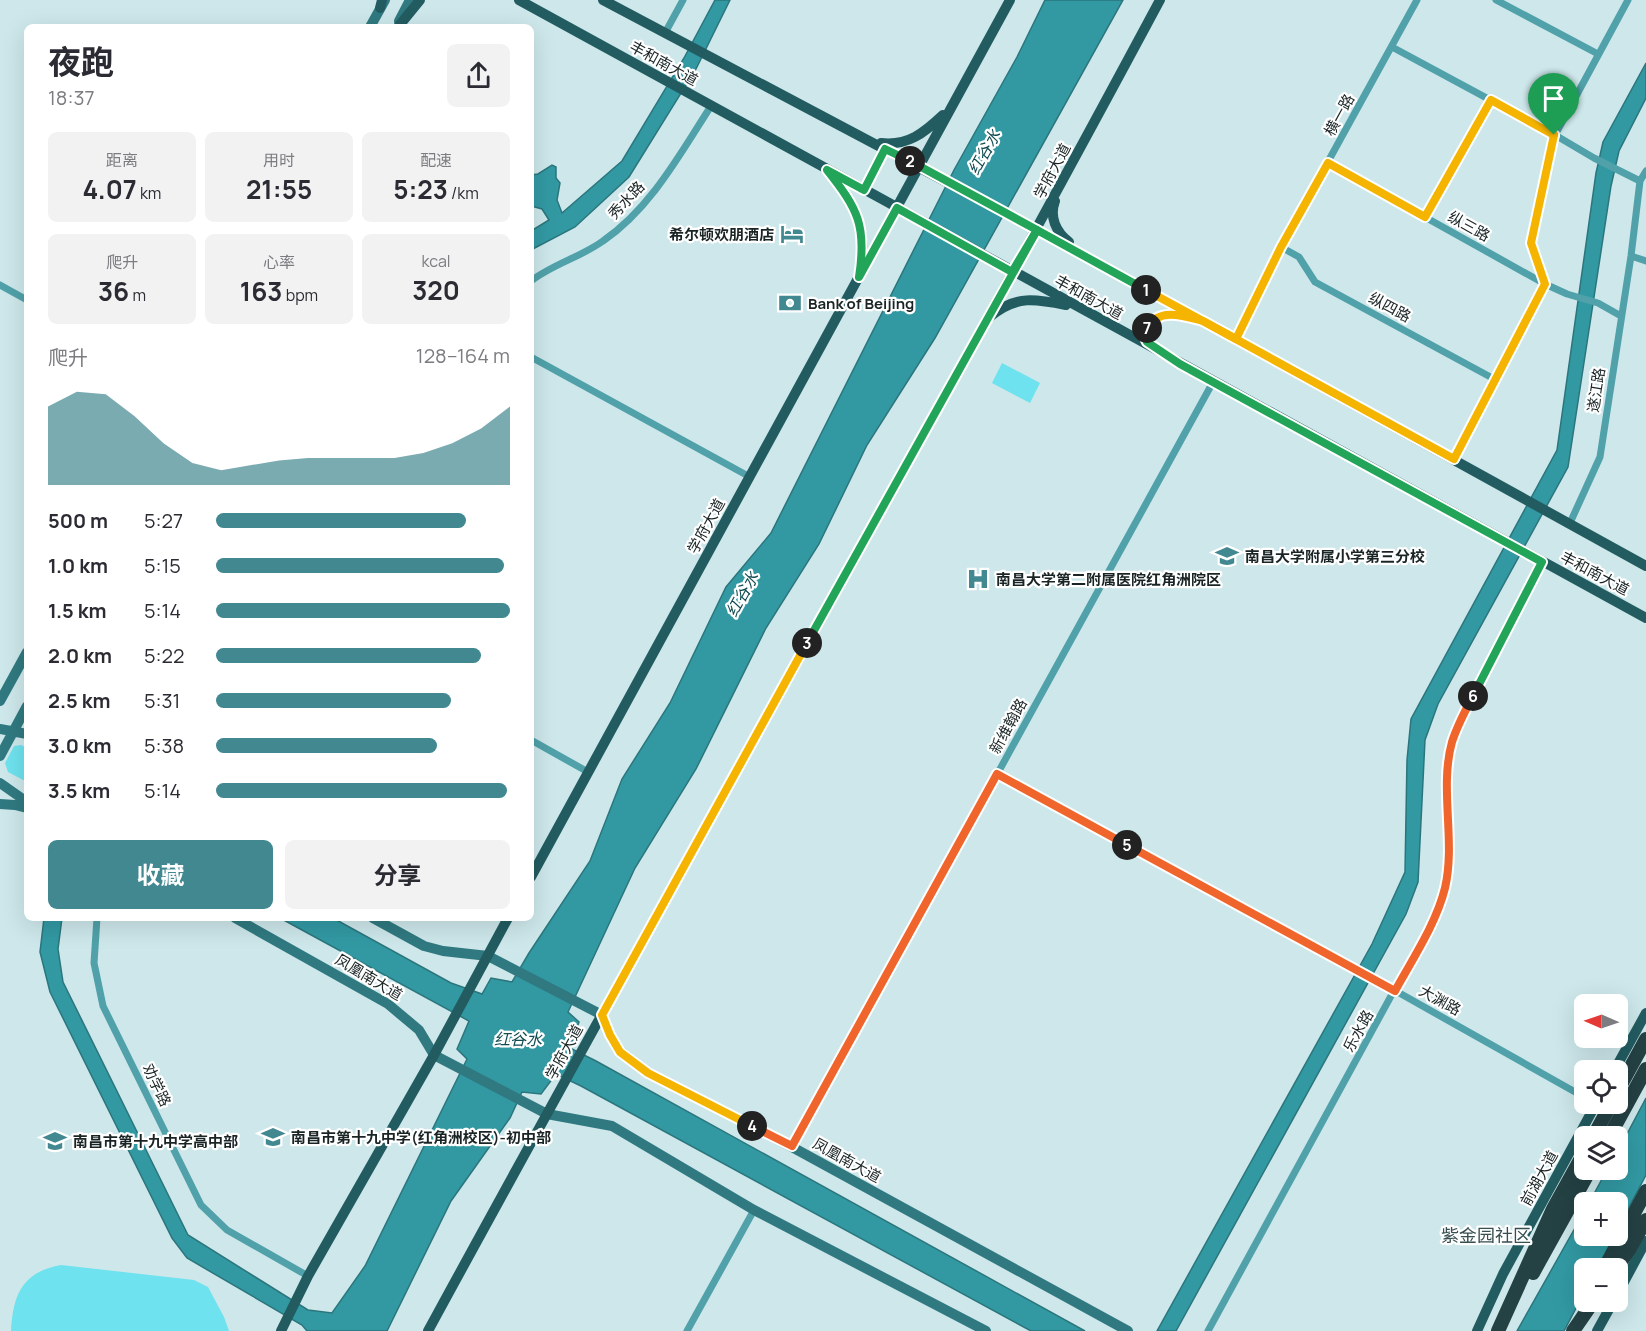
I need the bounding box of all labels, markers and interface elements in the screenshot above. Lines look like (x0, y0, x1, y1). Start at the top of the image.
street label: 丰和南大道 (626, 36, 702, 90)
text: 夜跑 (48, 39, 114, 84)
button: share (447, 44, 510, 107)
pin (1528, 73, 1579, 135)
icon: arrive (1537, 82, 1570, 115)
text: 18:37 (48, 84, 95, 111)
street label: 横一路 (1319, 90, 1359, 140)
water label: 红谷水 (963, 125, 1006, 178)
street label: 学府大道 (1029, 140, 1075, 202)
pin: 2 (895, 146, 925, 176)
text: 距离 (106, 149, 138, 171)
text: 用时 (263, 149, 295, 171)
text: 配速 (420, 149, 452, 171)
text: 2 (905, 150, 915, 172)
text: 4.07 (83, 171, 137, 207)
text: 21:55 (246, 171, 312, 207)
text: 5:23 (393, 171, 448, 207)
street label: 秀水路 (603, 176, 649, 224)
text: km (137, 182, 161, 204)
text: /km (448, 182, 479, 204)
street label: 纵三路 (1444, 206, 1494, 246)
hotel icon: 希尔顿欢朋酒店 (779, 221, 805, 247)
place label: 希尔顿欢朋酒店 (669, 224, 774, 245)
text: kcal (421, 250, 451, 272)
text: 爬升 (106, 251, 138, 273)
text: 心率 (263, 251, 295, 273)
street label: 丰和南大道 (1051, 270, 1127, 324)
text: 320 (412, 272, 460, 308)
text: 36 (98, 273, 129, 309)
text: 163 (240, 273, 282, 309)
pin: 1 (1131, 275, 1161, 305)
text: 1 (1142, 279, 1150, 301)
text: m (129, 284, 146, 306)
text: bpm (282, 284, 318, 306)
street label: 纵四路 (1365, 287, 1415, 327)
bank icon: Bank of Beijing (777, 290, 803, 316)
place label: Bank of Beijing (808, 293, 914, 314)
pin: 7 (1132, 313, 1162, 343)
text: 7 (1143, 317, 1151, 339)
text: 128–164 m (416, 342, 510, 369)
text: 爬升 (48, 344, 88, 371)
street label: 遂江路 (1582, 366, 1610, 414)
street label: 学府大道 (682, 495, 730, 557)
text: 500 m (48, 507, 108, 534)
text: 5:27 (144, 507, 183, 534)
school or university icon: 南昌大学附属小学第三分校 (1214, 543, 1240, 569)
place label: 南昌大学附属小学第三分校 (1245, 546, 1425, 567)
street label: 丰和南大道 (1557, 546, 1633, 600)
text: 1.0 km (48, 552, 108, 579)
text: 5:15 (144, 552, 181, 579)
hospital icon: 南昌大学第二附属医院红角洲院区 (965, 566, 991, 592)
water label: 红谷水 (721, 567, 764, 620)
place label: 南昌大学第二附属医院红角洲院区 (996, 569, 1221, 590)
text: 1.5 km (48, 597, 107, 624)
text: 5:14 (144, 597, 181, 624)
pin: 3 (792, 628, 822, 658)
text: 3 (802, 632, 812, 654)
text: 2.0 km (48, 642, 112, 669)
text: 5:22 (144, 642, 184, 669)
pin: 6 (1458, 681, 1488, 711)
text: 6 (1468, 685, 1478, 707)
text: 2.5 km (48, 687, 110, 714)
text: 5:31 (144, 687, 180, 714)
street label: 新维翰路 (984, 695, 1032, 757)
text: 3.0 km (48, 732, 112, 759)
text: 5:38 (144, 732, 184, 759)
text: 3.5 km (48, 777, 110, 804)
text: 5:14 (144, 777, 181, 804)
pin: 5 (1112, 830, 1142, 860)
text: 5 (1122, 834, 1132, 856)
button: 收藏 (48, 840, 273, 909)
button: 分享 (285, 840, 510, 909)
street label: 凤凰南大道 (331, 949, 407, 1005)
street label: 大渊路 (1415, 980, 1465, 1020)
north arrow (1574, 994, 1628, 1048)
map controls (1574, 994, 1628, 1312)
street label: 乐水路 (1338, 1006, 1378, 1056)
street label: 学府大道 (540, 1021, 588, 1083)
water label: 红谷水 (494, 1028, 543, 1050)
street label: 劝学路 (138, 1060, 176, 1110)
button: locate (1574, 1060, 1628, 1114)
pin: 4 (737, 1111, 767, 1141)
text: 4 (747, 1115, 757, 1137)
school or university icon: 南昌市第十九中学(红角洲校区)-初中部 (260, 1124, 286, 1150)
button: layers (1574, 1126, 1628, 1180)
place label: 南昌市第十九中学(红角洲校区)-初中部 (291, 1127, 551, 1148)
school or university icon: 南昌市第十九中学高中部 (42, 1128, 68, 1154)
place label: 南昌市第十九中学高中部 (73, 1131, 238, 1152)
street label: 凤凰南大道 (809, 1133, 885, 1187)
street label: 前湖大道 (1515, 1147, 1563, 1209)
button: + (1574, 1192, 1628, 1246)
district label: 紫金园社区 (1441, 1223, 1531, 1247)
button: − (1574, 1258, 1628, 1312)

